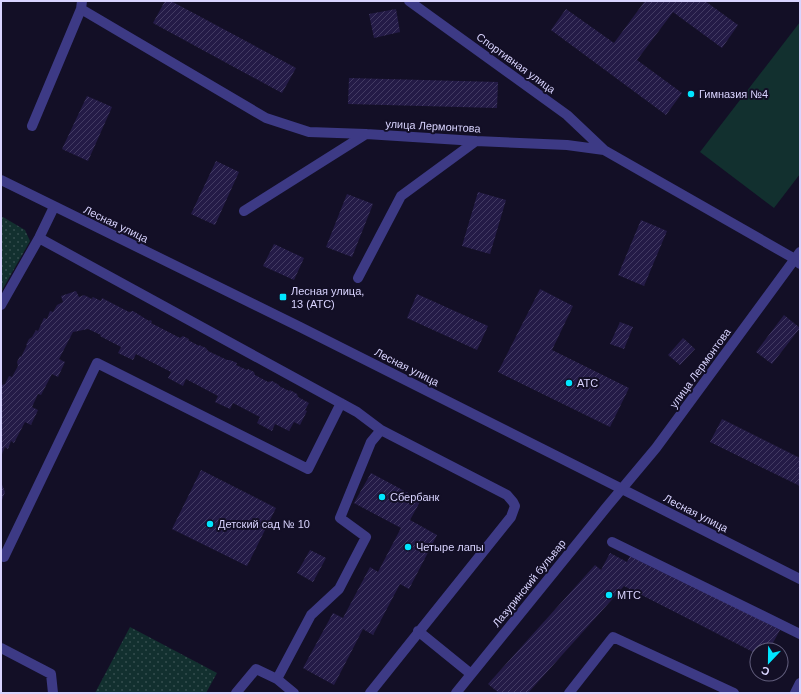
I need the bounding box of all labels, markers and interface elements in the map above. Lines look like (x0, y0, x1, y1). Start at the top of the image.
street label: Спортивная улица (474, 30, 558, 96)
place label: Гимназия №4 (699, 88, 768, 100)
marker: Гимназия №4 (686, 89, 696, 99)
street label: улица Лермонтова (385, 118, 482, 135)
street label: Лесная улица (82, 203, 151, 245)
place label: Лесная улица, 13 (АТС) (291, 285, 364, 310)
marker: Лесная улица, 13 (АТС) (278, 292, 288, 302)
street label: улица Лермонтова (667, 325, 733, 410)
street label: Лесная улица (373, 346, 442, 389)
place label: АТС (577, 377, 598, 389)
marker: АТС (564, 378, 574, 388)
place label: Сбербанк (390, 491, 440, 503)
marker: Сбербанк (377, 492, 387, 502)
street label: Лесная улица (662, 492, 731, 535)
place label: Детский сад № 10 (218, 518, 310, 530)
marker: Детский сад № 10 (205, 519, 215, 529)
street label: Лазуринский бульвар (490, 537, 568, 629)
place label: Четыре лапы (416, 541, 484, 553)
marker: Четыре лапы (403, 542, 413, 552)
place label: МТС (617, 589, 641, 601)
marker: МТС (604, 590, 614, 600)
north arrow (749, 642, 789, 682)
text: С (759, 664, 771, 678)

